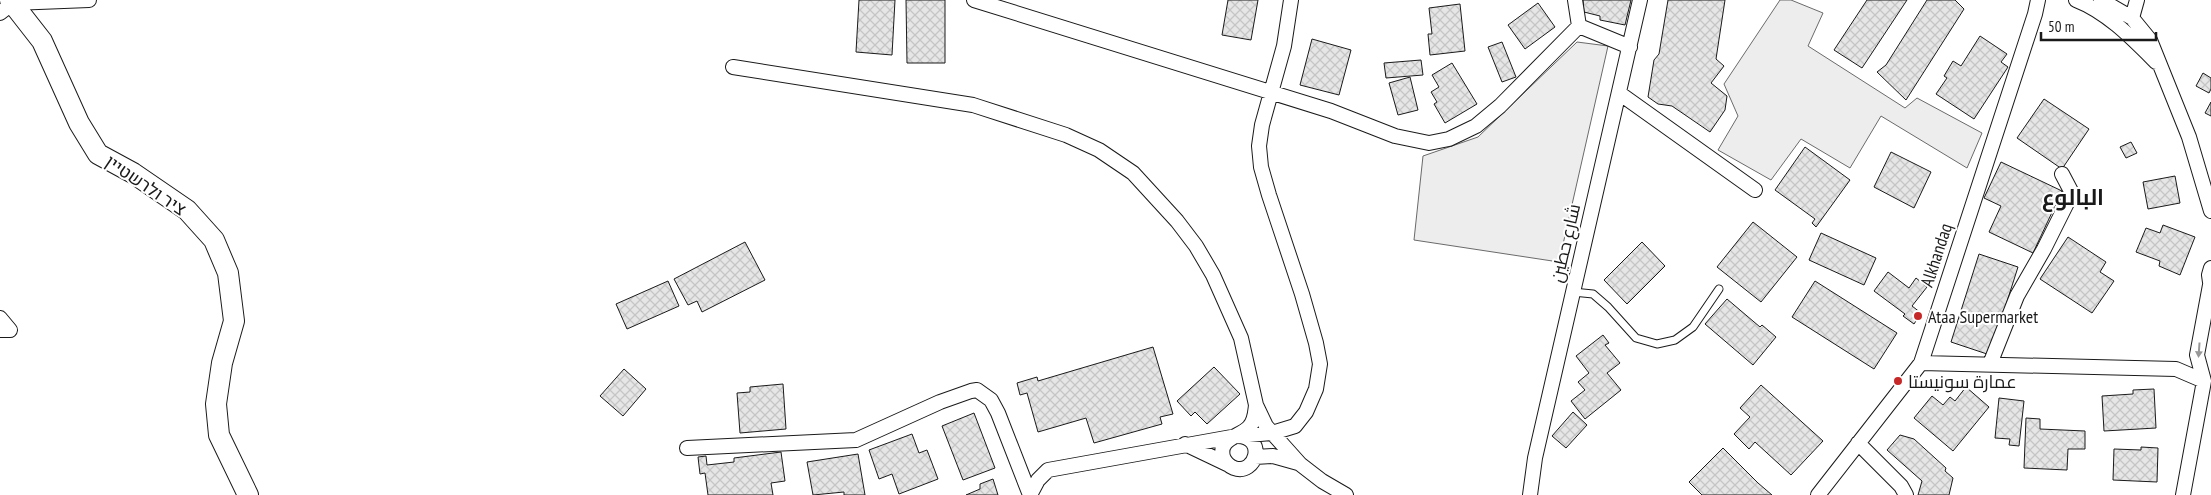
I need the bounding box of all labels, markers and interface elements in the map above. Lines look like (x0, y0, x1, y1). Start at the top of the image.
scale bar (2041, 10, 2156, 42)
text: 50 m (2048, 17, 2074, 36)
street label: ציר ולרשטיין (101, 150, 191, 221)
district label: البالوع (2042, 183, 2104, 212)
street label: شارع حطين (1545, 201, 1586, 285)
street label: Alkhandaq (1915, 220, 1957, 290)
place label: Ataa Supermarket (1928, 305, 2038, 328)
marker: Ataa Supermarket (1912, 310, 1924, 322)
one-way arrow (2195, 343, 2203, 359)
place label: عمارة سونيستا (1908, 370, 2017, 393)
marker: عمارة سونيستا (1892, 375, 1904, 387)

